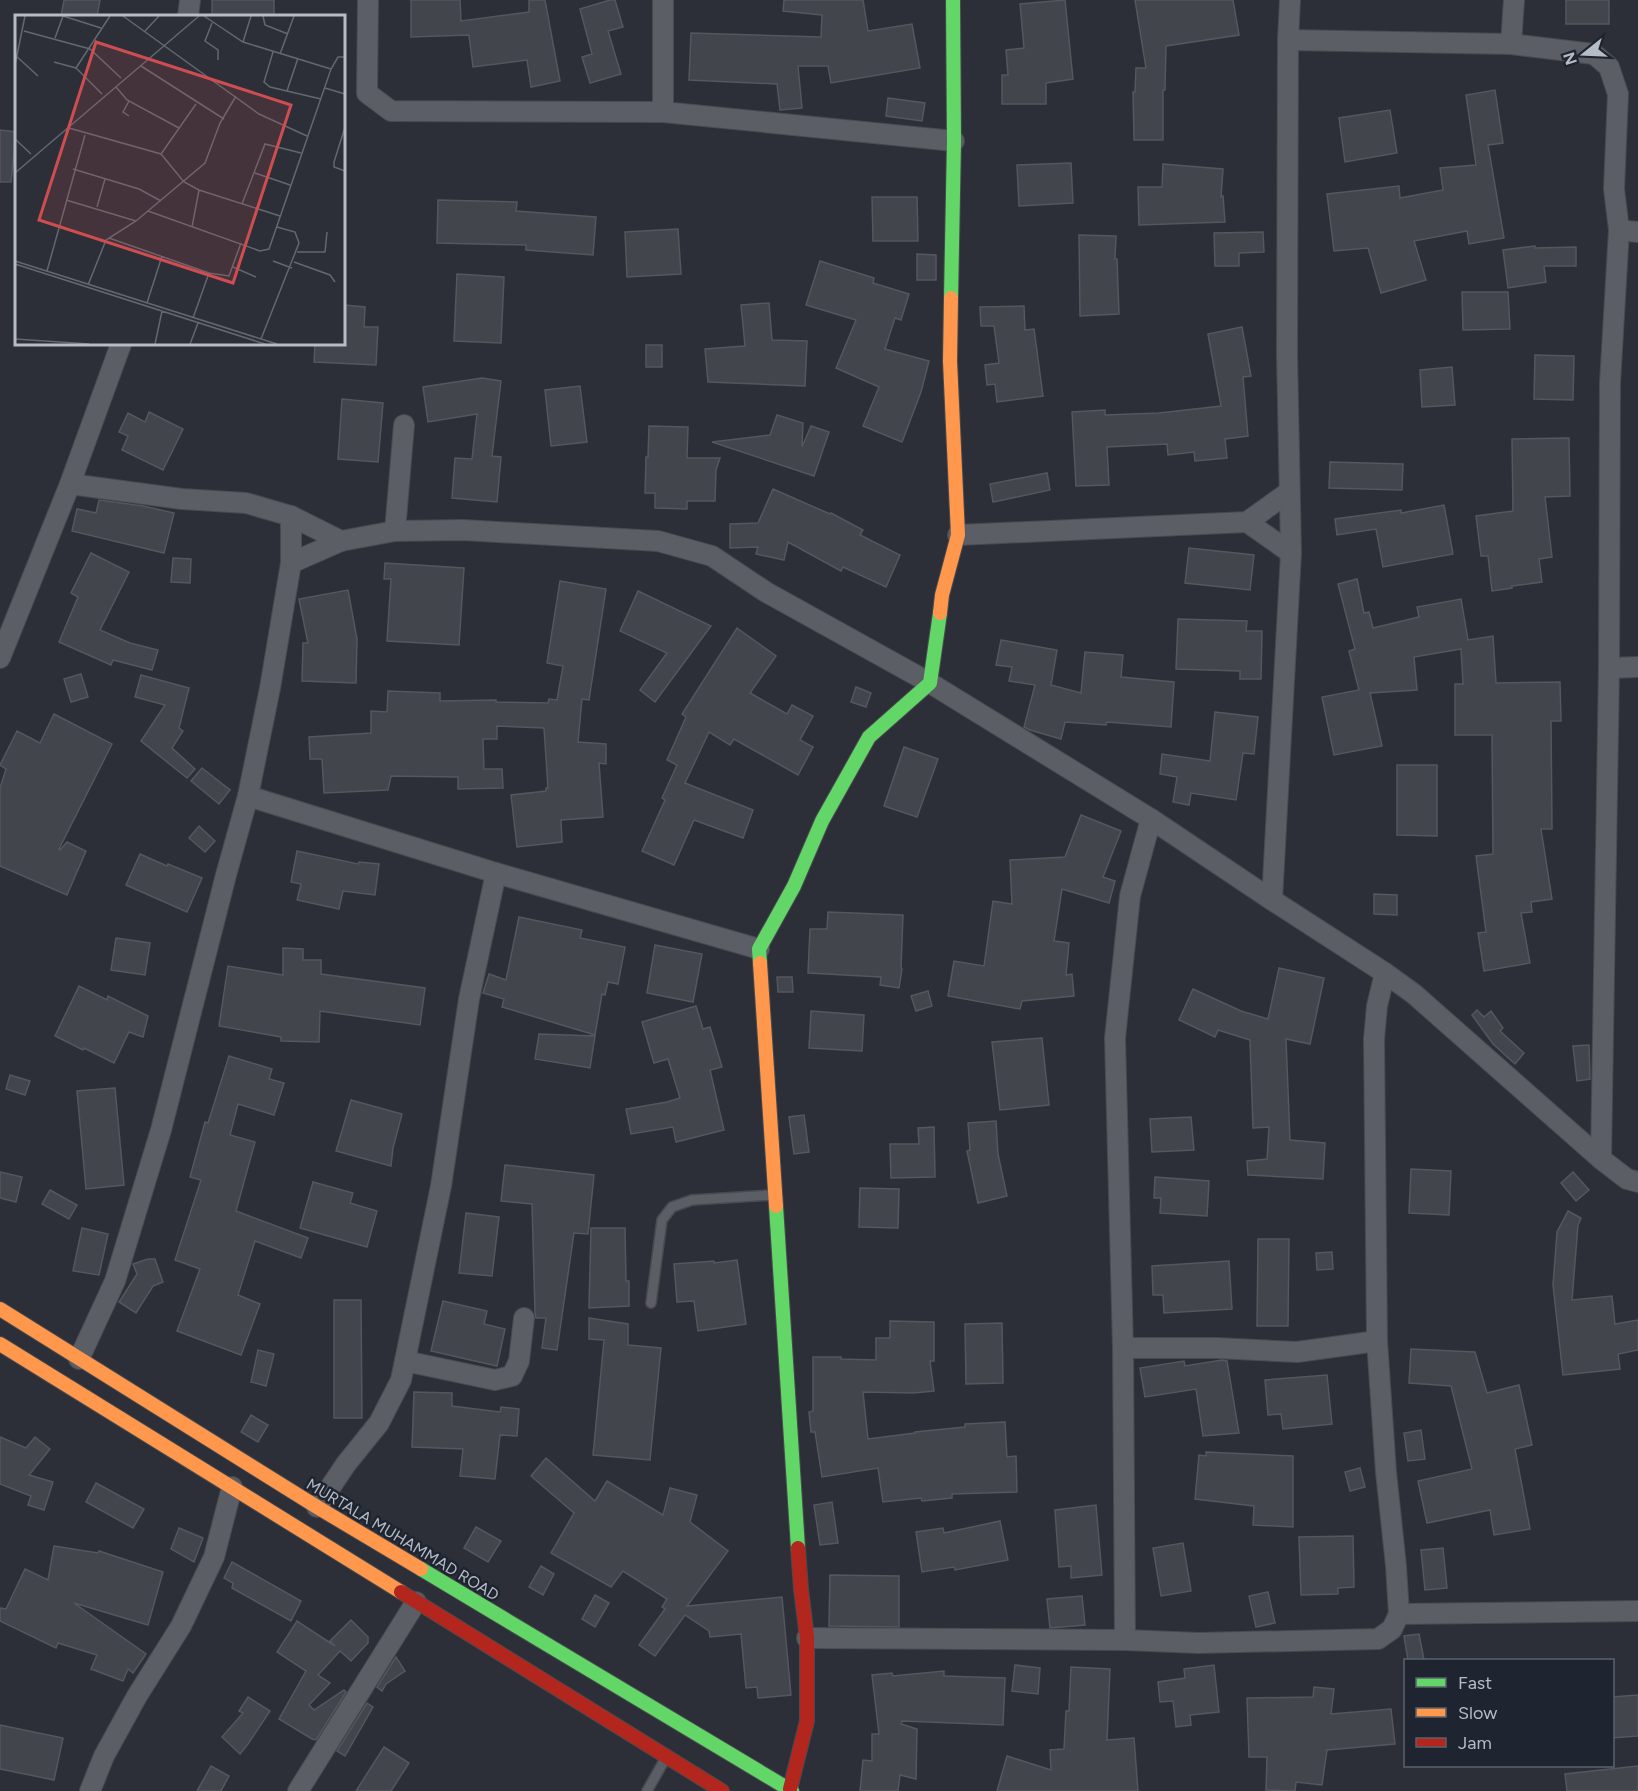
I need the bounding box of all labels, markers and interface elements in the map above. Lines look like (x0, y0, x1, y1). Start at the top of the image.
inset map (15, 15, 345, 345)
north arrow (1554, 24, 1614, 84)
text: N (1559, 50, 1581, 67)
street label: MURTALA MUHAMMAD ROAD (303, 1474, 502, 1605)
legend (1404, 1659, 1614, 1767)
text: Fast (1458, 1672, 1492, 1694)
text: Slow (1458, 1702, 1497, 1724)
text: Jam (1458, 1732, 1492, 1754)

